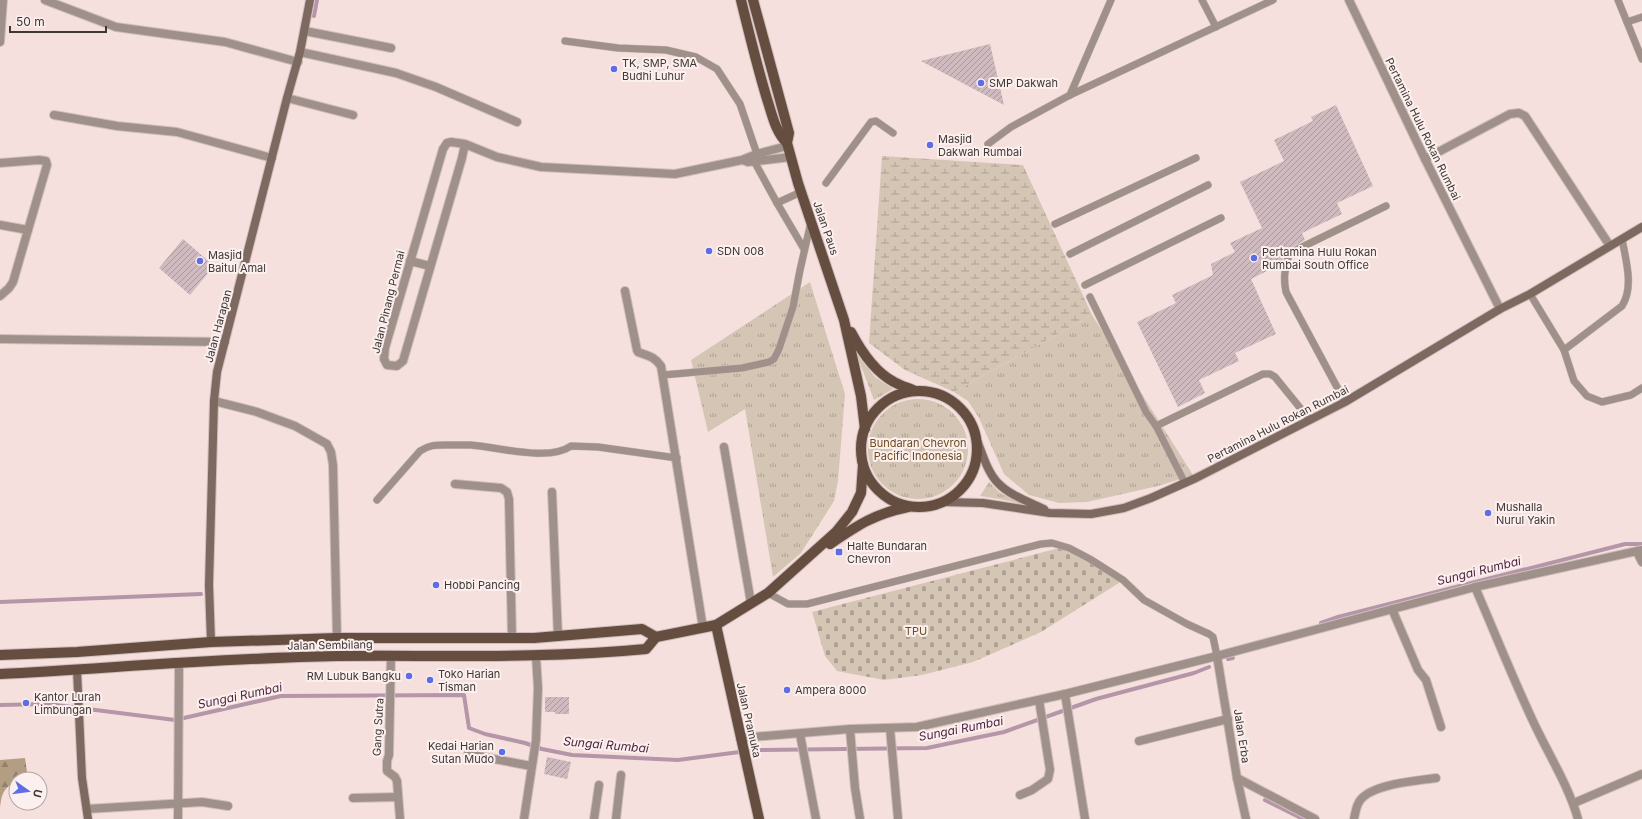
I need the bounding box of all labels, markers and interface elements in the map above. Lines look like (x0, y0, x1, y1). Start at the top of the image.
scale bar (10, 8, 106, 34)
text: 50 m (16, 14, 45, 29)
street label: Pertamina Hulu Rokan Rumbai (1382, 55, 1464, 203)
place label: TK, SMP, SMA Budhi Luhur (622, 56, 698, 83)
marker: TK, SMP, SMA Budhi Luhur (609, 64, 619, 74)
place label: SMP Dakwah (989, 76, 1058, 90)
marker: SMP Dakwah (976, 78, 986, 88)
place label: Masjid Dakwah Rumbai (938, 132, 1022, 159)
marker: Masjid Dakwah Rumbai (925, 140, 935, 150)
street label: Jalan Paus (810, 199, 842, 257)
place label: SDN 008 (717, 244, 764, 258)
place label: Pertamina Hulu Rokan Rumbai South Office (1262, 245, 1377, 272)
marker: SDN 008 (704, 246, 714, 256)
place label: Masjid Baitul Amal (208, 248, 266, 275)
street label: Jalan Pinang Permai (368, 249, 408, 355)
marker: Pertamina Hulu Rokan Rumbai South Office (1249, 253, 1259, 263)
marker: Masjid Baitul Amal (195, 256, 205, 266)
street label: Jalan Harapan (202, 288, 234, 364)
street label: Pertamina Hulu Rokan Rumbai (1205, 382, 1351, 466)
park label: Bundaran Chevron Pacific Indonesia (870, 436, 967, 463)
place label: Mushalla Nurul Yakin (1496, 500, 1555, 527)
marker: Mushalla Nurul Yakin (1483, 508, 1493, 518)
place label: Halte Bundaran Chevron (847, 539, 927, 566)
marker: Halte Bundaran Chevron (834, 547, 844, 557)
water label: Sungai Rumbai (1435, 553, 1523, 588)
place label: Hobbi Pancing (444, 578, 520, 592)
marker: Hobbi Pancing (431, 580, 441, 590)
park label: TPU (905, 624, 927, 638)
street label: Jalan Sembilang (287, 637, 373, 653)
place label: Toko Harian Tisman (438, 667, 500, 694)
place label: RM Lubuk Bangku (307, 669, 401, 683)
marker: RM Lubuk Bangku (404, 671, 414, 681)
marker: Toko Harian Tisman (425, 675, 435, 685)
water label: Sungai Rumbai (196, 679, 285, 712)
street label: Jalan Pramuka (734, 681, 764, 759)
place label: Ampera 8000 (795, 683, 866, 697)
marker: Ampera 8000 (782, 685, 792, 695)
place label: Kantor Lurah Limbungan (34, 690, 101, 717)
marker: Kantor Lurah Limbungan (21, 698, 31, 708)
street label: Gang Sutra (369, 698, 387, 756)
street label: Jalan Erba (1231, 708, 1253, 764)
water label: Sungai Rumbai (917, 713, 1006, 744)
water label: Sungai Rumbai (563, 733, 651, 756)
place label: Kedai Harian Sutan Mudo (428, 739, 494, 766)
marker: Kedai Harian Sutan Mudo (497, 747, 507, 757)
north arrow (8, 771, 48, 811)
text: U (30, 788, 45, 799)

